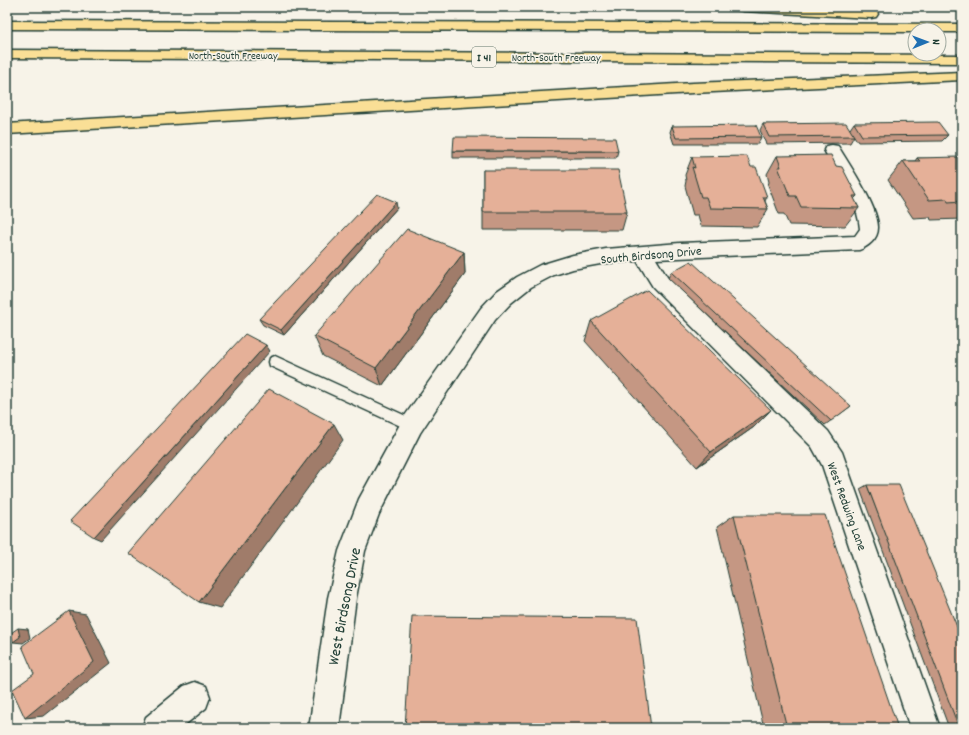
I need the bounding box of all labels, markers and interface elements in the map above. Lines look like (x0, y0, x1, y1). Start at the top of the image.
north arrow (907, 22, 947, 62)
text: N (927, 39, 943, 45)
road number: I 41 (472, 47, 496, 67)
street label: North-South Freeway (189, 49, 278, 65)
street label: North-South Freeway (512, 51, 601, 67)
street label: South Birdsong Drive (600, 243, 703, 270)
street label: West Redwing Lane (821, 460, 871, 554)
street label: West Birdsong Drive (323, 546, 368, 667)

